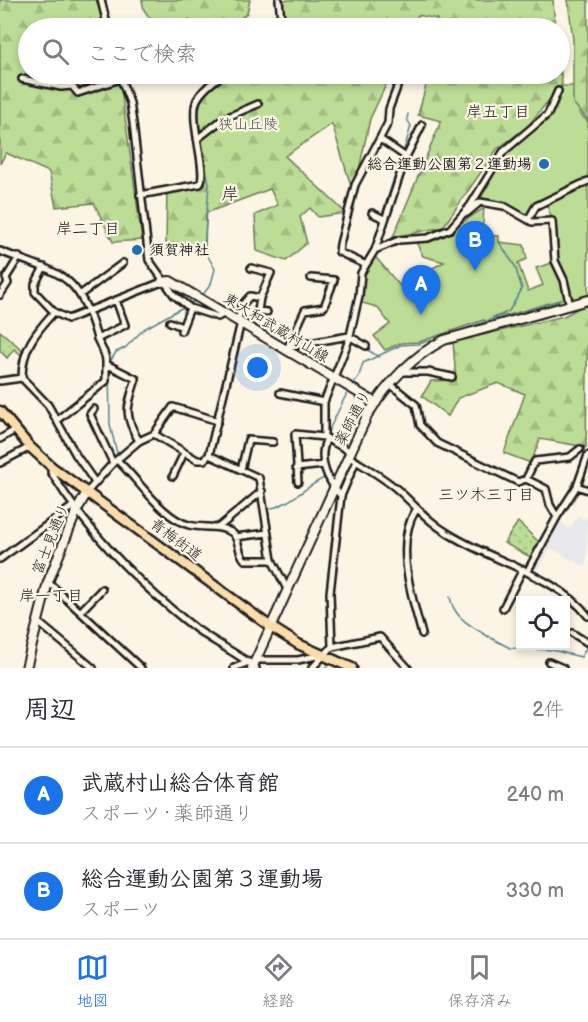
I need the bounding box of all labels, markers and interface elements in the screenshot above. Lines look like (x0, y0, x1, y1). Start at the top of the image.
search box (18, 18, 570, 84)
icon: search (39, 35, 72, 68)
text: ここで検索 (87, 41, 197, 68)
district label: 岸五丁目 (466, 103, 530, 122)
park label: 狭山丘陵 (218, 115, 278, 134)
place label: 総合運動公園第２運動場 (367, 155, 532, 174)
marker: 総合運動公園第２運動場 (537, 157, 551, 171)
district label: 岸 (221, 184, 239, 205)
district label: 岸二丁目 (56, 220, 120, 239)
pin: B (456, 222, 494, 271)
place label: 須賀神社 (149, 241, 209, 260)
marker: 須賀神社 (130, 243, 144, 257)
pin: A (402, 266, 440, 315)
street label: 東大和武蔵村山線 (220, 289, 332, 367)
your location (243, 353, 272, 382)
street label: 薬師通り (331, 387, 375, 449)
district label: 三ツ木三丁目 (438, 486, 534, 505)
street label: 富士見通り (28, 501, 74, 577)
street label: 青梅街道 (146, 514, 206, 566)
district label: 岸一丁目 (19, 587, 83, 606)
map controls (516, 596, 570, 650)
button: locate (516, 596, 570, 650)
text: 周辺 (24, 695, 76, 726)
text: 2件 (532, 698, 564, 722)
text: 武蔵村山総合体育館 (81, 770, 279, 797)
text: A (37, 783, 50, 807)
text: 240 m (507, 783, 564, 807)
text: スポーツ · 薬師通り (81, 802, 254, 826)
text: 総合運動公園第３運動場 (81, 866, 323, 893)
text: B (36, 879, 51, 903)
text: 330 m (506, 879, 564, 903)
text: スポーツ (81, 898, 161, 922)
tab: 地図 (76, 951, 109, 1011)
tab: 経路 (262, 951, 295, 1011)
tab: 保存済み (448, 951, 512, 1011)

